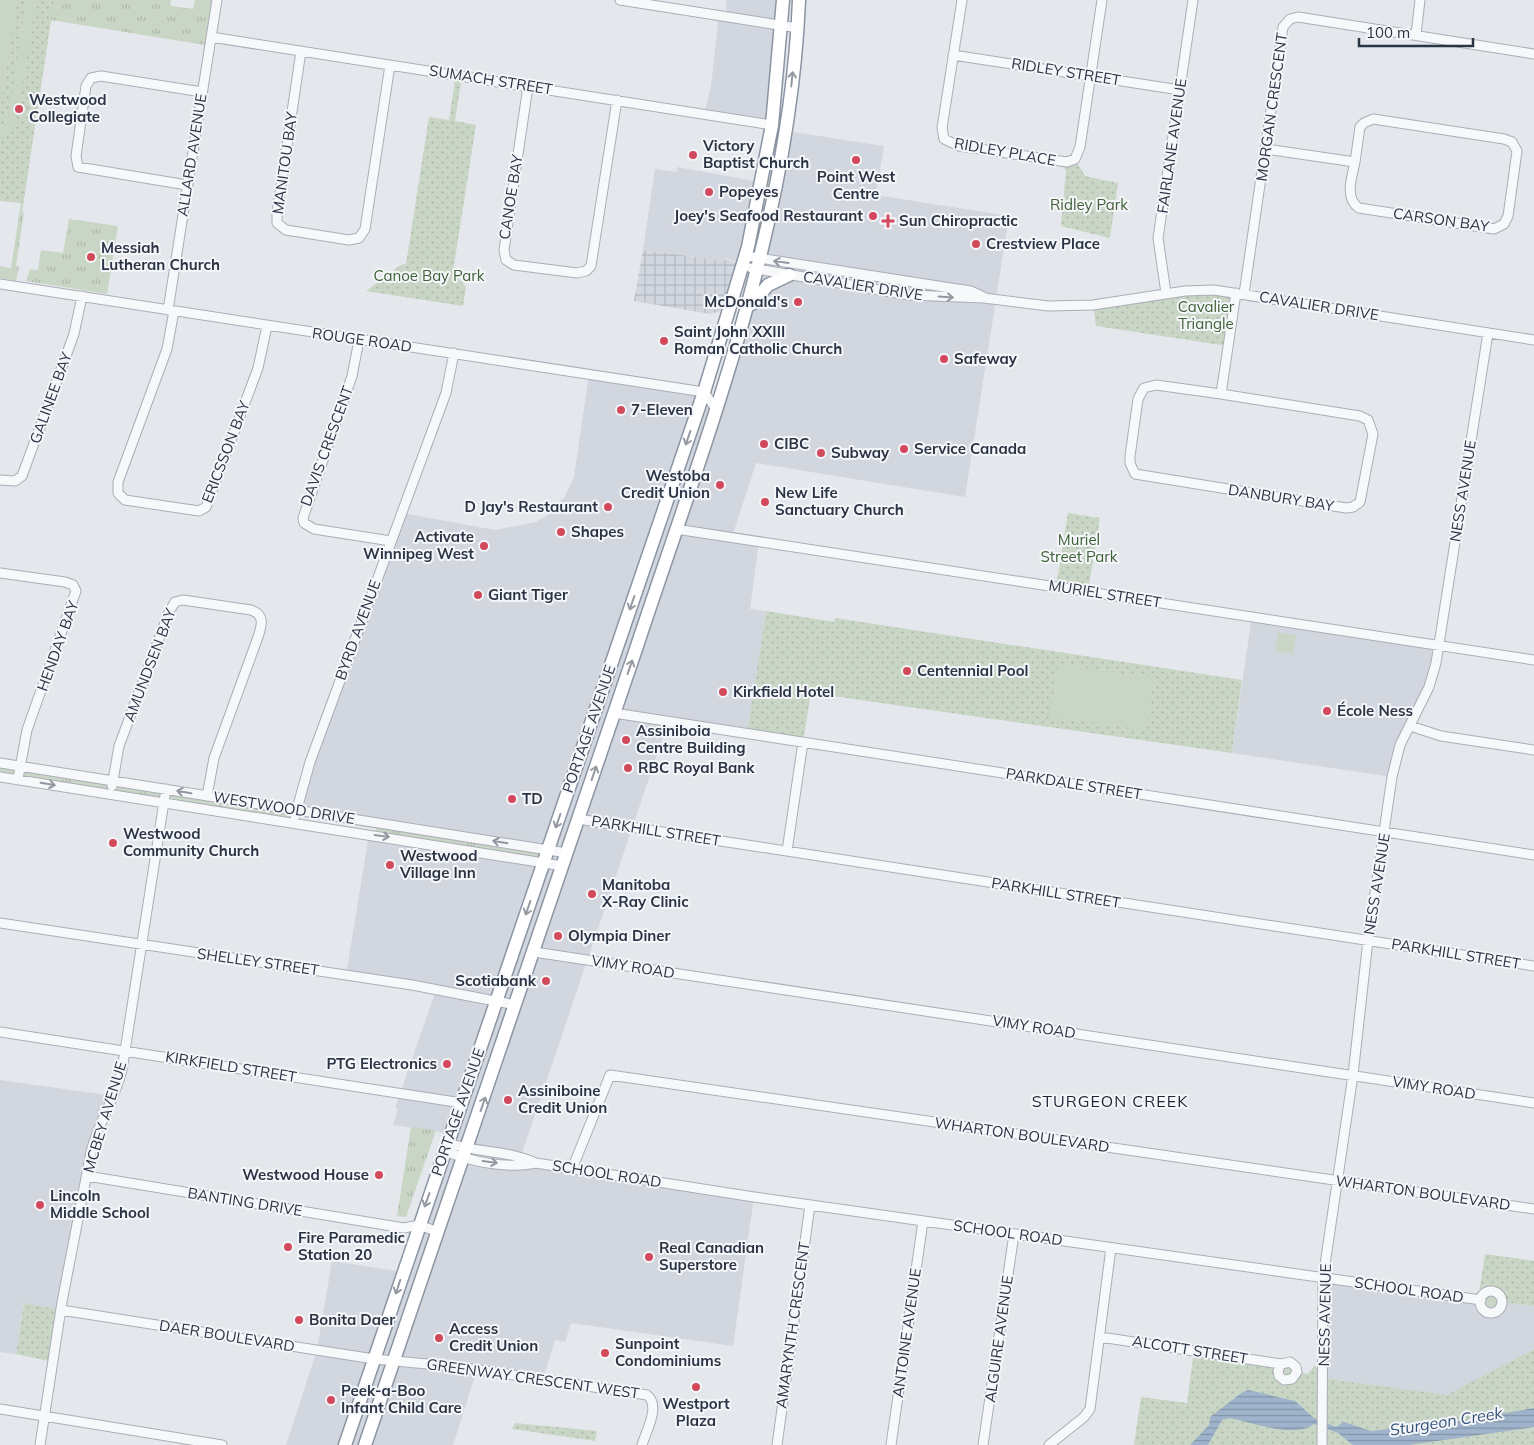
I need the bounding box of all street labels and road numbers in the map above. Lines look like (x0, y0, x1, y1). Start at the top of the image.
street label: MORGAN CRESCENT (1252, 31, 1291, 182)
street label: RIDLEY STREET (1010, 53, 1122, 90)
street label: SUMACH STREET (428, 60, 554, 99)
street label: FAIRLANE AVENUE (1153, 77, 1190, 215)
street label: ALLARD AVENUE (172, 92, 211, 218)
street label: MANITOU BAY (268, 110, 301, 215)
street label: RIDLEY PLACE (953, 133, 1058, 170)
street label: CANOE BAY (494, 152, 527, 241)
street label: CARSON BAY (1392, 203, 1491, 236)
street label: CAVALIER DRIVE (802, 267, 924, 304)
street label: CAVALIER DRIVE (1258, 287, 1380, 324)
street label: ROUGE ROAD (311, 323, 413, 356)
street label: GALINEE BAY (25, 349, 76, 446)
street label: DAVIS CRESCENT (296, 383, 357, 509)
street label: ERICSSON BAY (197, 397, 254, 506)
street label: NESS AVENUE (1445, 438, 1480, 543)
street label: DANBURY BAY (1227, 480, 1336, 515)
street label: MURIEL STREET (1047, 575, 1163, 612)
street label: BYRD AVENUE (331, 577, 385, 683)
street label: HENDAY BAY (32, 597, 83, 694)
street label: AMUNDSEN BAY (119, 605, 180, 724)
street label: PORTAGE AVENUE (558, 662, 619, 795)
street label: PARKDALE STREET (1005, 763, 1144, 804)
street label: WESTWOOD DRIVE (212, 787, 356, 828)
street label: PARKHILL STREET (590, 811, 722, 850)
street label: NESS AVENUE (1359, 831, 1394, 936)
street label: PARKHILL STREET (990, 873, 1122, 912)
street label: PARKHILL STREET (1390, 934, 1522, 973)
street label: SHELLEY STREET (196, 944, 320, 979)
street label: VIMY ROAD (590, 951, 676, 982)
street label: VIMY ROAD (991, 1011, 1077, 1042)
street label: PORTAGE AVENUE (427, 1045, 488, 1178)
street label: KIRKFIELD STREET (164, 1047, 298, 1086)
street label: MCBEY AVENUE (79, 1059, 131, 1175)
street label: VIMY ROAD (1391, 1072, 1477, 1103)
street label: WHARTON BOULEVARD (933, 1113, 1111, 1156)
street label: SCHOOL ROAD (551, 1155, 663, 1192)
street label: WHARTON BOULEVARD (1334, 1171, 1512, 1214)
street label: BANTING DRIVE (186, 1183, 304, 1220)
street label: SCHOOL ROAD (952, 1215, 1064, 1250)
street label: AMARYNTH CRESCENT (771, 1240, 814, 1410)
street label: NESS AVENUE (1314, 1263, 1335, 1367)
street label: ANTOINE AVENUE (888, 1267, 925, 1399)
street label: SCHOOL ROAD (1353, 1272, 1465, 1307)
street label: ALGUIRE AVENUE (980, 1274, 1017, 1404)
street label: DAER BOULEVARD (158, 1315, 296, 1356)
street label: ALCOTT STREET (1131, 1331, 1249, 1368)
street label: GREENWAY CRESCENT WEST (426, 1354, 641, 1403)

